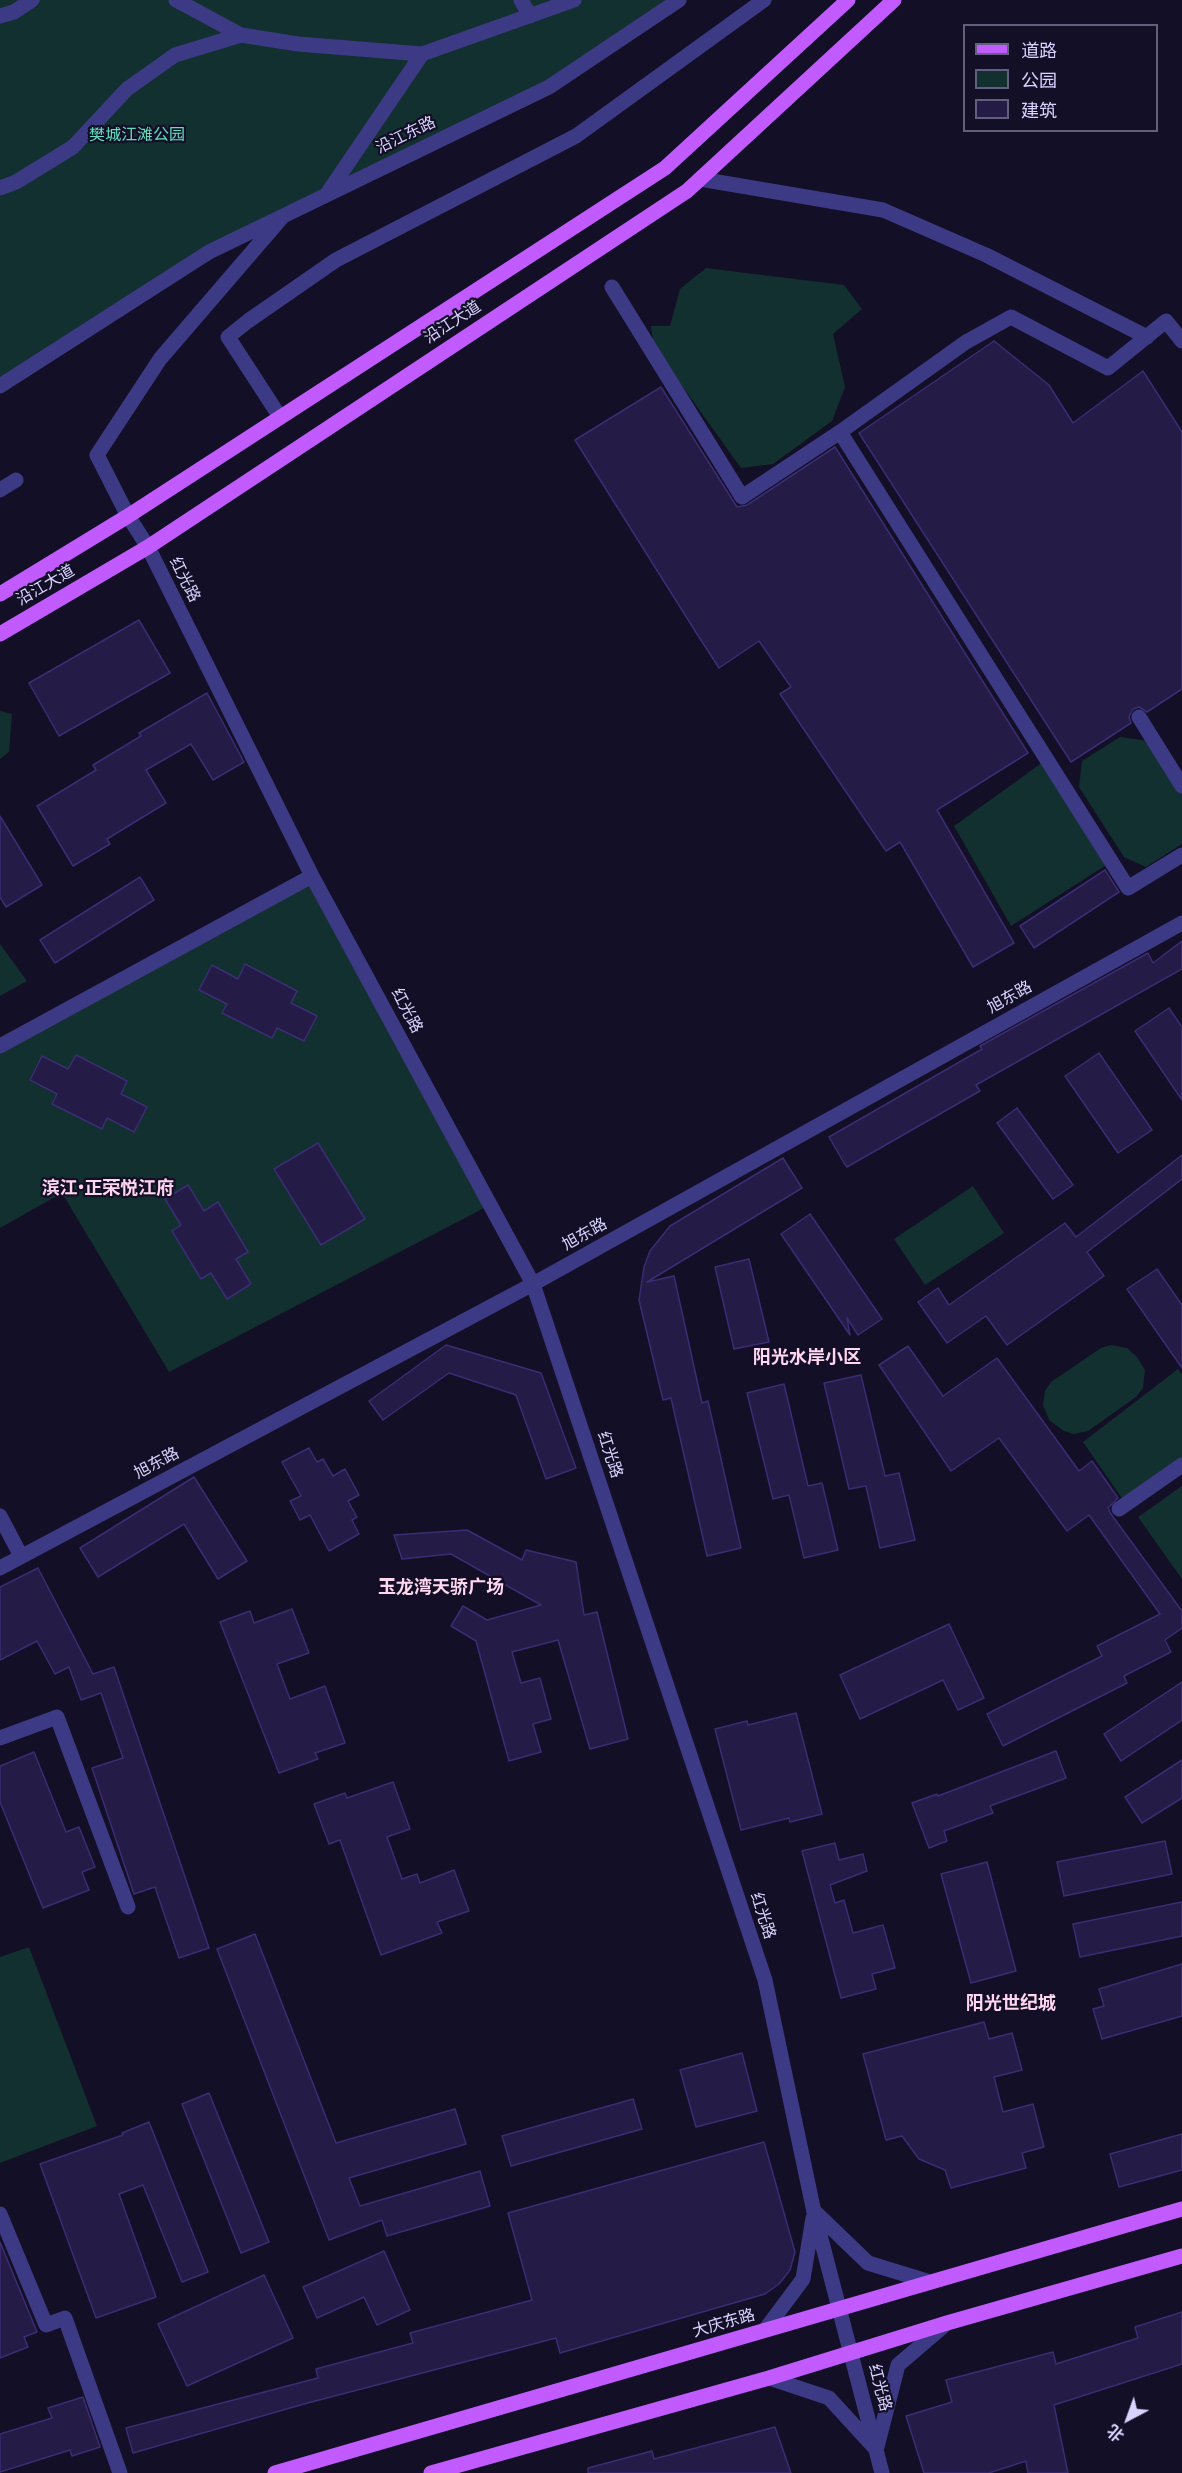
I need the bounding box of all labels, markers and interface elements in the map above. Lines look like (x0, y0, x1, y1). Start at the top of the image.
legend (963, 24, 1158, 132)
text: 道路 (1021, 40, 1057, 61)
text: 公园 (1021, 70, 1057, 91)
text: 建筑 (1021, 100, 1057, 121)
street label: 沿江东路 (373, 113, 439, 159)
park label: 樊城江滩公园 (89, 126, 185, 146)
street label: 沿江大道 (421, 298, 485, 348)
street label: 红光路 (165, 554, 203, 606)
street label: 沿江大道 (13, 562, 79, 610)
street label: 旭东路 (984, 978, 1036, 1018)
street label: 红光路 (386, 985, 426, 1037)
district label: 滨江•正荣悦江府 (42, 1178, 174, 1200)
street label: 旭东路 (559, 1215, 611, 1255)
district label: 阳光水岸小区 (753, 1347, 861, 1369)
street label: 红光路 (592, 1429, 626, 1481)
street label: 旭东路 (131, 1444, 183, 1484)
district label: 玉龙湾天骄广场 (378, 1577, 504, 1599)
street label: 红光路 (745, 1890, 779, 1942)
district label: 阳光世纪城 (966, 1993, 1056, 2015)
street label: 大庆东路 (691, 2306, 757, 2342)
street label: 红光路 (864, 2362, 894, 2414)
north arrow (1098, 2389, 1158, 2449)
text: 北 (1104, 2421, 1128, 2445)

